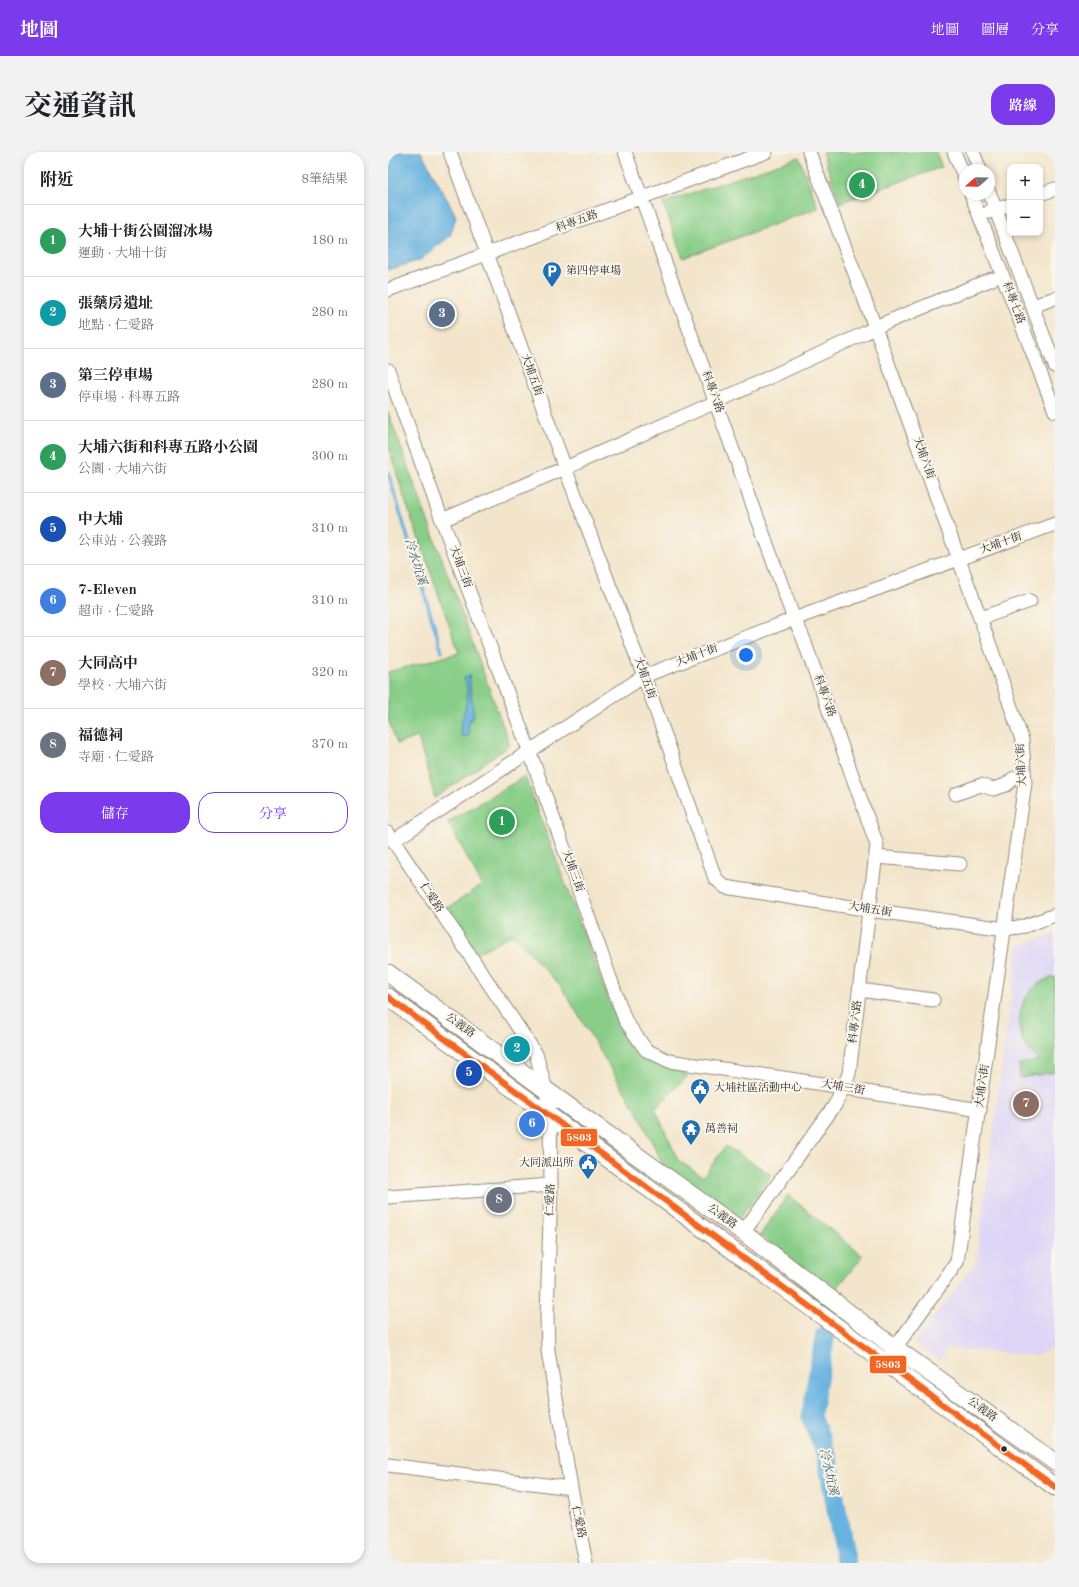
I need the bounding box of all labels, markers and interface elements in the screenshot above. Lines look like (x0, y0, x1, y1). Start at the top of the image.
text: 地圖 (20, 22, 58, 41)
text: 地圖 (931, 23, 959, 37)
text: 圖層 (981, 23, 1009, 37)
text: 分享 (1031, 23, 1059, 37)
button: 路線 (991, 84, 1055, 125)
text: 交通資訊 (24, 94, 136, 122)
north arrow (959, 164, 995, 200)
map controls (1007, 164, 1043, 236)
button: + (1007, 164, 1043, 200)
pin: 4 (849, 170, 875, 200)
text: 附近 (40, 172, 74, 189)
text: 8筆結果 (301, 173, 348, 186)
button: − (1007, 200, 1043, 236)
street label: 科專五路 (554, 207, 600, 235)
text: 大埔十街公園溜冰場 (78, 225, 213, 240)
text: 1 (49, 234, 57, 247)
text: 180 m (311, 234, 348, 247)
text: 運動 · 大埔十街 (78, 247, 167, 260)
parking icon: 第四停車場 (541, 260, 563, 288)
place label: 第四停車場 (566, 264, 621, 277)
street label: 科專七路 (1000, 280, 1028, 326)
text: 張藥房遺址 (78, 297, 153, 312)
pin: 3 (429, 299, 455, 329)
text: 2 (49, 306, 57, 319)
text: 280 m (311, 306, 348, 319)
text: 地點 · 仁愛路 (78, 319, 154, 332)
street label: 大埔五街 (518, 352, 546, 398)
text: 第三停車場 (78, 369, 153, 384)
street label: 科專六路 (699, 369, 727, 415)
text: 3 (49, 378, 57, 391)
text: 280 m (311, 378, 348, 391)
text: 停車場 · 科專五路 (78, 391, 180, 404)
street label: 大埔六街 (910, 435, 938, 481)
text: 大埔六街和科專五路小公園 (78, 441, 258, 456)
text: 4 (49, 450, 57, 463)
text: 300 m (311, 450, 348, 463)
text: 公園 · 大埔六街 (78, 463, 167, 476)
text: 中大埔 (78, 513, 123, 528)
text: 5 (49, 522, 57, 535)
text: 310 m (311, 522, 348, 535)
street label: 大埔十街 (978, 529, 1024, 557)
text: 公車站 · 公義路 (78, 535, 167, 548)
water label: 冷水坑溪 (402, 537, 430, 589)
street label: 大埔三街 (447, 544, 475, 590)
text: 7-Eleven (78, 583, 137, 598)
text: 6 (49, 594, 57, 607)
text: 310 m (311, 594, 348, 607)
text: 超市 · 仁愛路 (78, 605, 154, 618)
street label: 大埔十街 (674, 641, 720, 669)
your location (736, 645, 756, 665)
street label: 大埔五街 (631, 655, 659, 701)
text: 大同高中 (78, 657, 138, 672)
text: 7 (49, 666, 57, 679)
text: 320 m (311, 666, 348, 679)
street label: 科專六路 (811, 673, 839, 719)
text: 學校 · 大埔六街 (78, 679, 167, 692)
text: 福德祠 (78, 729, 123, 744)
text: 8 (49, 738, 57, 751)
text: 370 m (311, 738, 348, 751)
street label: 大埔六街 (1013, 743, 1029, 787)
text: 寺廟 · 仁愛路 (78, 751, 154, 764)
button: 儲存 (40, 792, 190, 833)
button: 分享 (198, 792, 348, 833)
pin: 1 (489, 807, 515, 837)
street label: 大埔三街 (559, 848, 587, 894)
street label: 仁愛路 (417, 880, 446, 915)
street label: 大埔五街 (847, 899, 893, 919)
street label: 科專六路 (846, 999, 864, 1045)
street label: 公義路 (443, 1010, 478, 1040)
pin: 2 (504, 1034, 530, 1064)
pin: 5 (456, 1058, 482, 1088)
street label: 大埔六街 (973, 1063, 992, 1109)
public building icon: 大埔社區活動中心 (689, 1077, 711, 1105)
street label: 大埔三街 (820, 1077, 866, 1097)
place label: 大埔社區活動中心 (714, 1081, 802, 1094)
pin: 7 (1013, 1089, 1039, 1119)
pin: 6 (519, 1109, 545, 1139)
temple icon: 萬善祠 (680, 1118, 702, 1146)
place label: 萬善祠 (705, 1122, 738, 1135)
line badge: 5803 (560, 1128, 598, 1147)
text: 5803 (566, 1133, 592, 1144)
public building icon: 大同派出所 (577, 1152, 599, 1180)
place label: 大同派出所 (519, 1156, 574, 1169)
street label: 仁愛路 (543, 1183, 557, 1217)
pin: 8 (486, 1185, 512, 1215)
street label: 公義路 (705, 1201, 740, 1231)
line badge: 5803 (869, 1355, 907, 1374)
text: 5803 (875, 1360, 901, 1371)
street label: 公義路 (965, 1394, 1000, 1424)
unlabelled marker (999, 1444, 1009, 1454)
water label: 冷水坑溪 (817, 1447, 842, 1499)
street label: 仁愛路 (569, 1504, 589, 1539)

